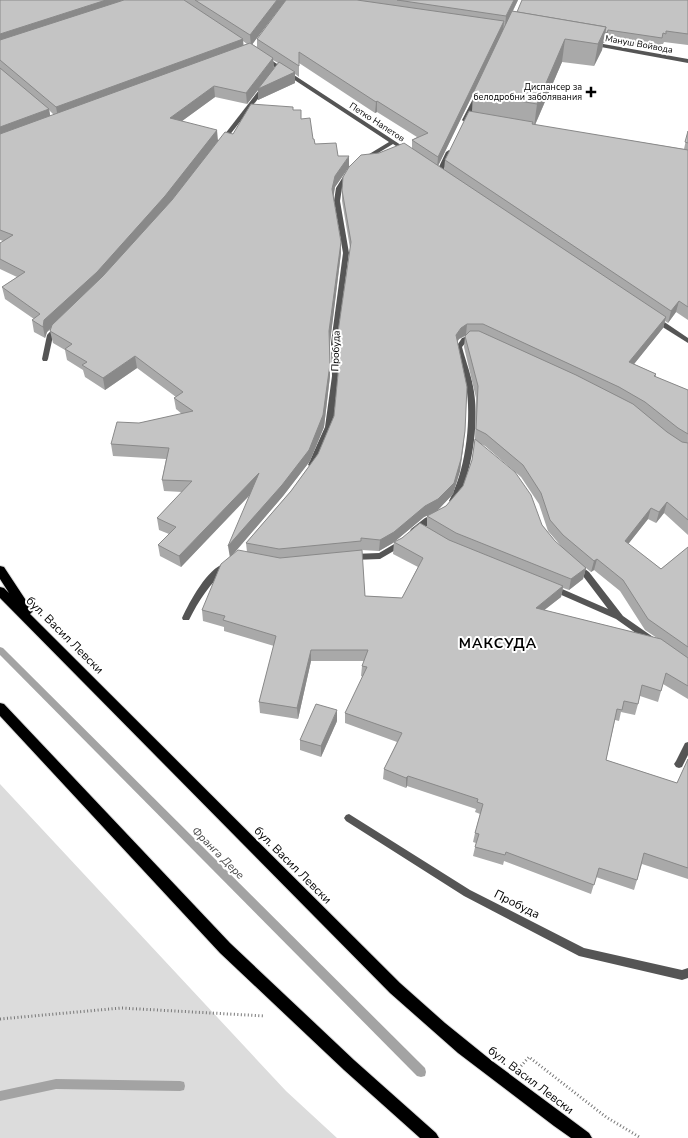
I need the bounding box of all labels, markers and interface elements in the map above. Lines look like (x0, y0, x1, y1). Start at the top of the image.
street label: Mануш Войвода (604, 32, 674, 56)
place label: Диспансер за белодробни заболявания (473, 81, 582, 103)
marker: Диспансер за белодробни заболявания (585, 86, 597, 98)
street label: Петко Напетов (347, 100, 407, 144)
street label: Прoбудa (328, 330, 344, 372)
street label: бул. Васил Левски (23, 593, 107, 677)
district label: МАКСУДА (459, 634, 537, 653)
water label: Франга Дере (188, 823, 248, 883)
street label: бул. Васил Левски (251, 823, 335, 907)
street label: Прoбудa (491, 886, 543, 922)
street label: бул. Васил Левски (485, 1042, 577, 1118)

